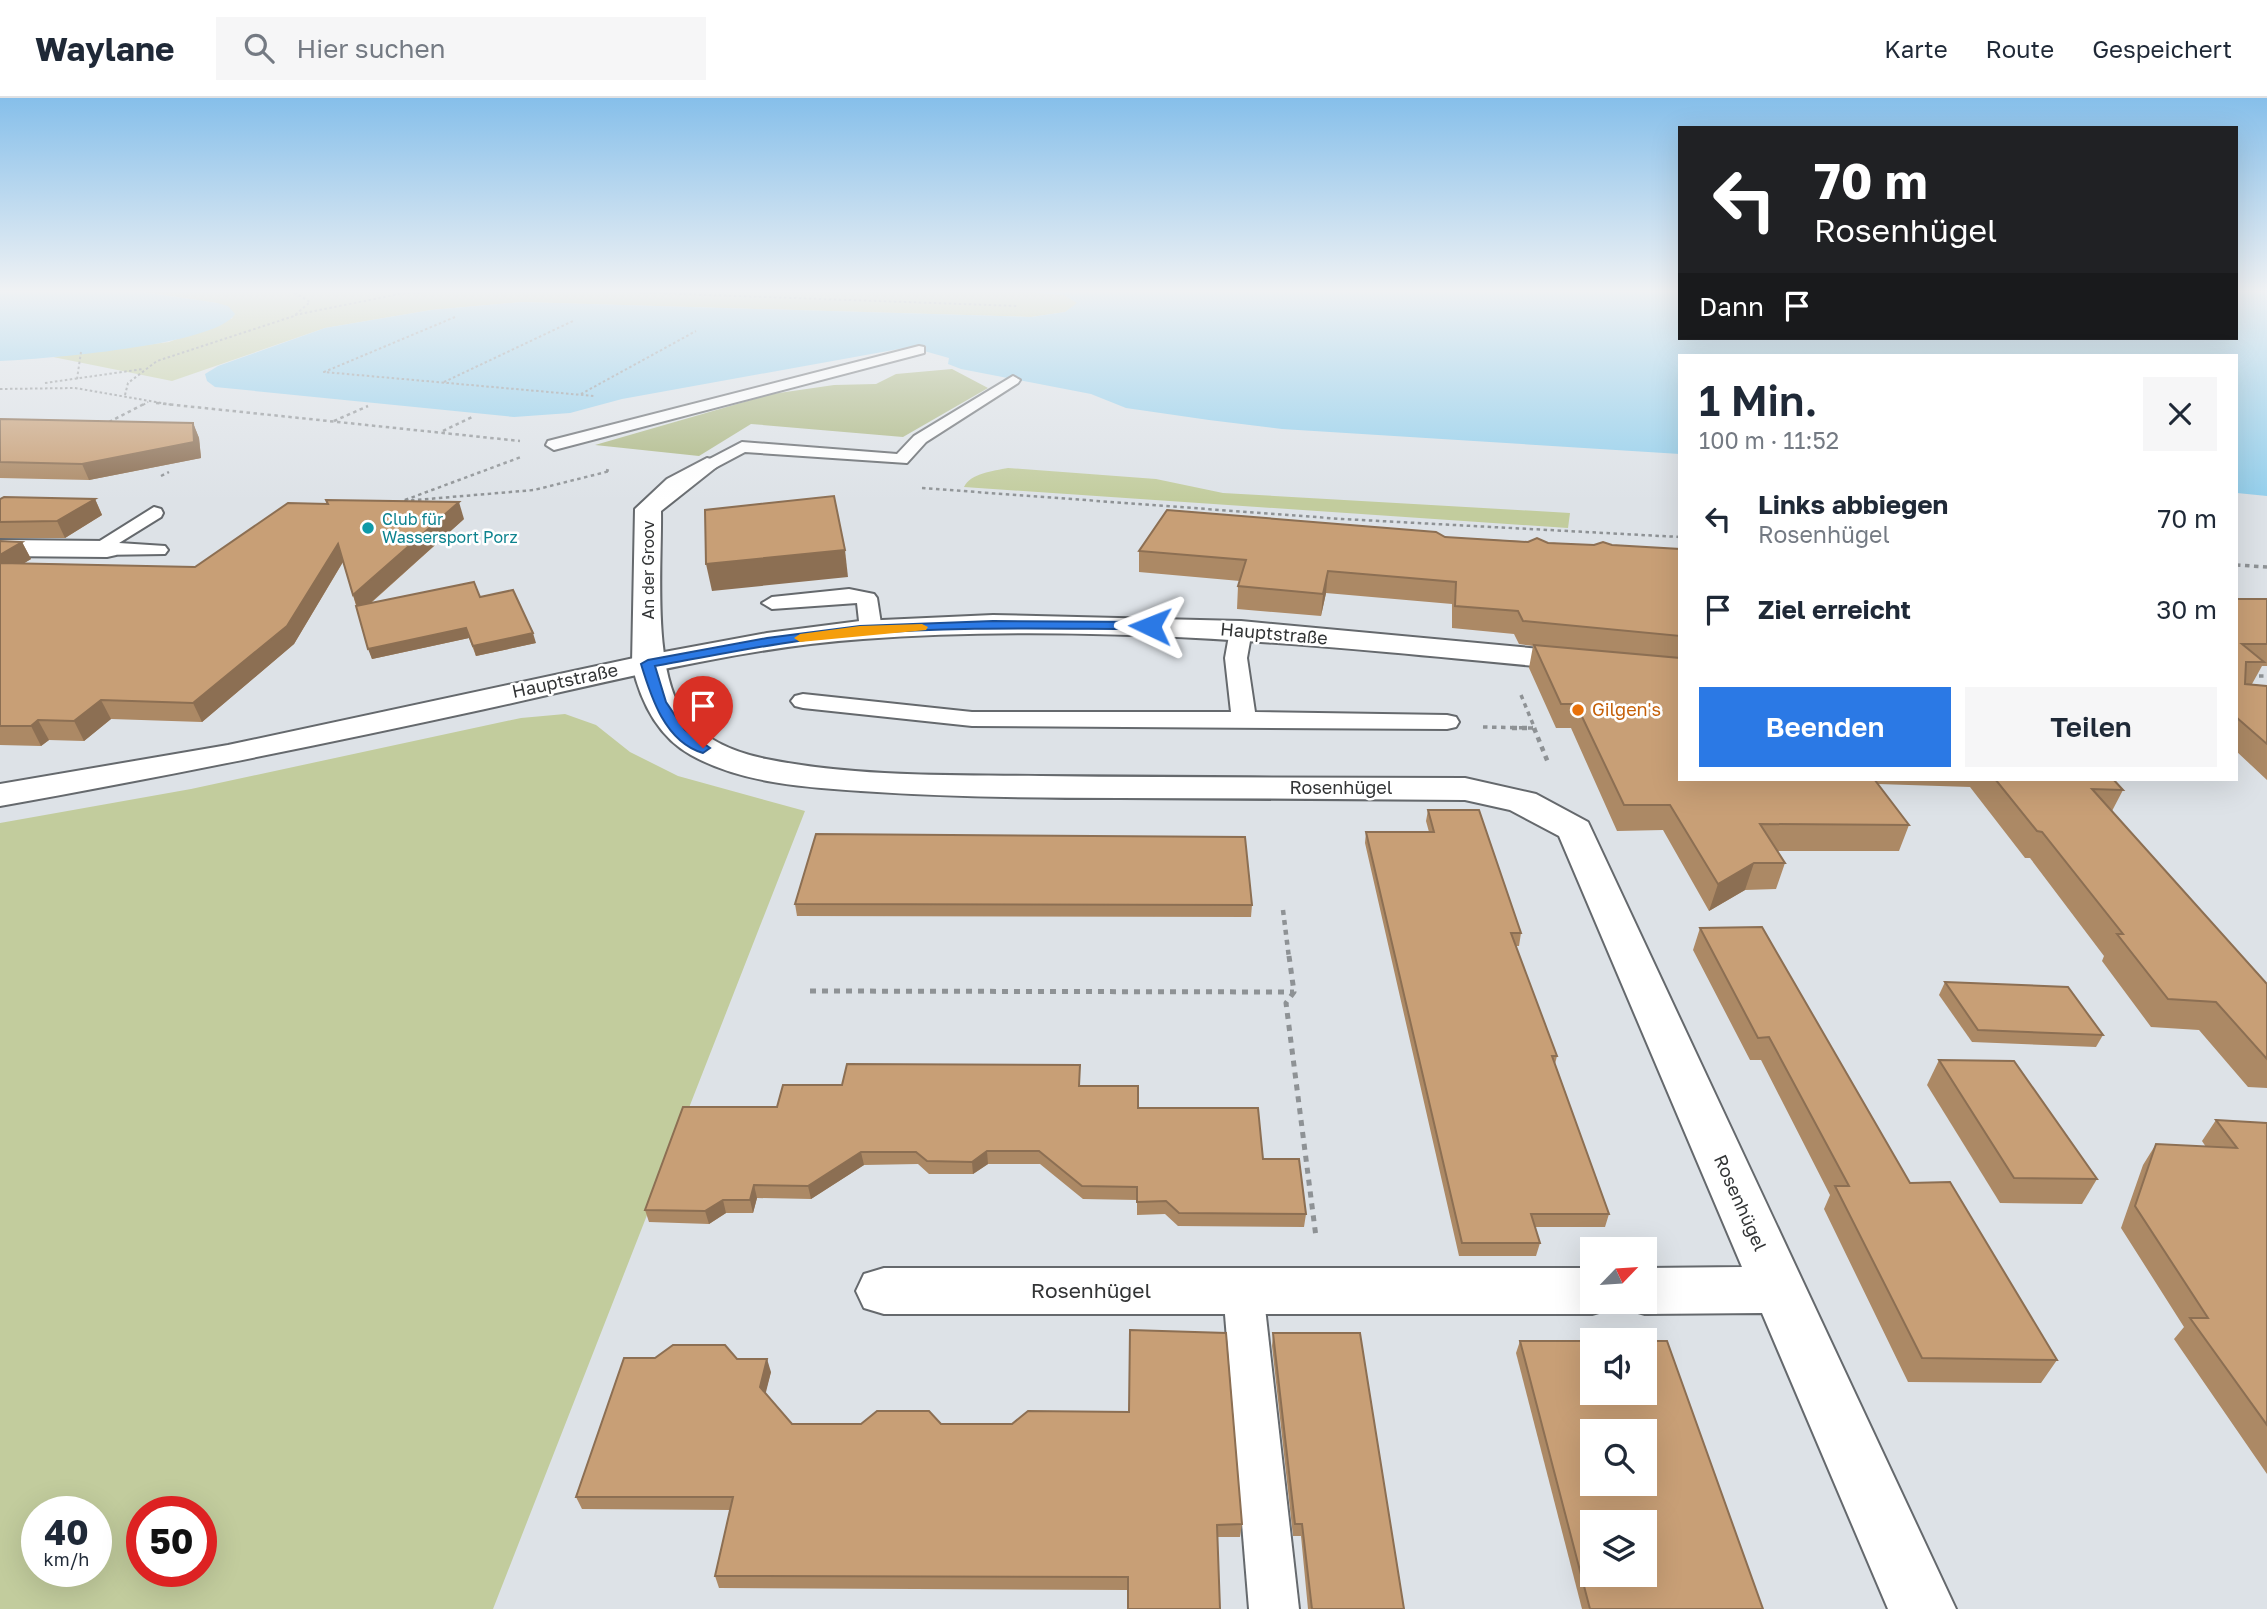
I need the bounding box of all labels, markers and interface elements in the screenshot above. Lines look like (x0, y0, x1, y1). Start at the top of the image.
search box (216, 17, 706, 80)
text: Waylane (35, 29, 174, 68)
icon: search (240, 29, 278, 67)
text: Hier suchen (296, 33, 446, 64)
text: Karte (1884, 34, 1948, 63)
text: Route (1986, 34, 2054, 63)
text: Gespeichert (2092, 34, 2232, 63)
text: 70 m (1814, 151, 1928, 210)
icon: left (1699, 154, 1790, 245)
text: Rosenhügel (1814, 211, 1997, 249)
icon: arrive (1778, 287, 1816, 325)
text: Dann (1699, 291, 1764, 322)
text: 1 Min. (1699, 375, 1817, 425)
button: close (2143, 377, 2217, 451)
text: 100 m · 11:52 (1699, 426, 1839, 454)
text: Links abbiegen (1758, 489, 1948, 520)
icon: left (1699, 500, 1737, 538)
text: 70 m (2158, 503, 2217, 534)
place label: Club für Wassersport Porz (382, 509, 518, 547)
marker: Club für Wassersport Porz (360, 520, 376, 536)
street label: An der Groov (638, 520, 658, 620)
text: Rosenhügel (1758, 520, 1890, 548)
position arrow (1113, 589, 1187, 663)
icon: arrive (1699, 591, 1737, 629)
text: Ziel erreicht (1758, 594, 1911, 625)
text: 30 m (2156, 594, 2217, 625)
street label: Hauptstraße (1220, 617, 1329, 649)
street label: Hauptstraße (510, 658, 620, 702)
pin (673, 676, 733, 748)
icon: arrive (684, 687, 722, 725)
button: Beenden (1699, 687, 1951, 767)
button: Teilen (1965, 687, 2217, 767)
place label: Gilgen's (1592, 698, 1661, 720)
marker: Gilgen's (1570, 702, 1586, 718)
street label: Rosenhügel (1289, 776, 1393, 798)
street label: Rosenhügel (1710, 1151, 1772, 1254)
north arrow (1580, 1237, 1657, 1314)
map controls (1580, 1237, 1657, 1587)
street label: Rosenhügel (1031, 1277, 1151, 1303)
button: sound (1580, 1328, 1657, 1405)
button: search (1580, 1419, 1657, 1496)
speed limit sign: 50 (126, 1496, 217, 1587)
button: layers (1580, 1510, 1657, 1587)
text: 40 (44, 1511, 89, 1553)
text: km/h (44, 1548, 89, 1570)

